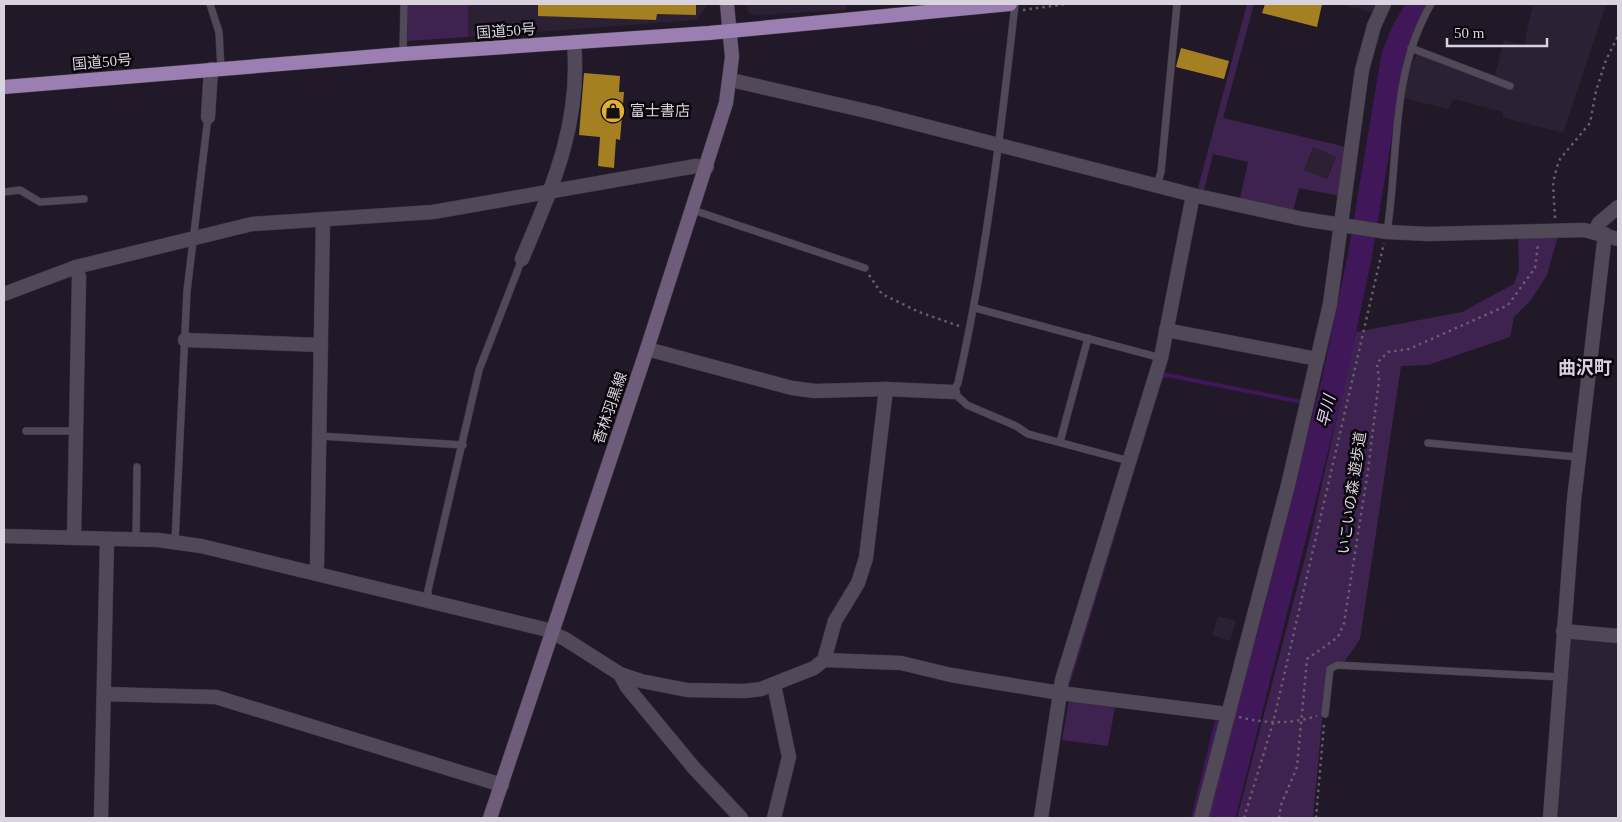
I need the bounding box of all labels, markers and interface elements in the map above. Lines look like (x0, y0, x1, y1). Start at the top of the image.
scale bar (1447, 15, 1547, 47)
street label: 国道50号 (476, 21, 536, 41)
text: 50 m (1454, 25, 1485, 41)
street label: 国道50号 (71, 51, 133, 73)
shop icon: 富士書店 (600, 98, 626, 124)
place label: 富士書店 (630, 103, 690, 119)
district label: 曲沢町 (1558, 358, 1612, 378)
street label: 香林羽黒線 (590, 370, 630, 446)
water label: 早川 (1314, 391, 1339, 429)
street label: いこいの森 遊歩道 (1334, 430, 1369, 555)

